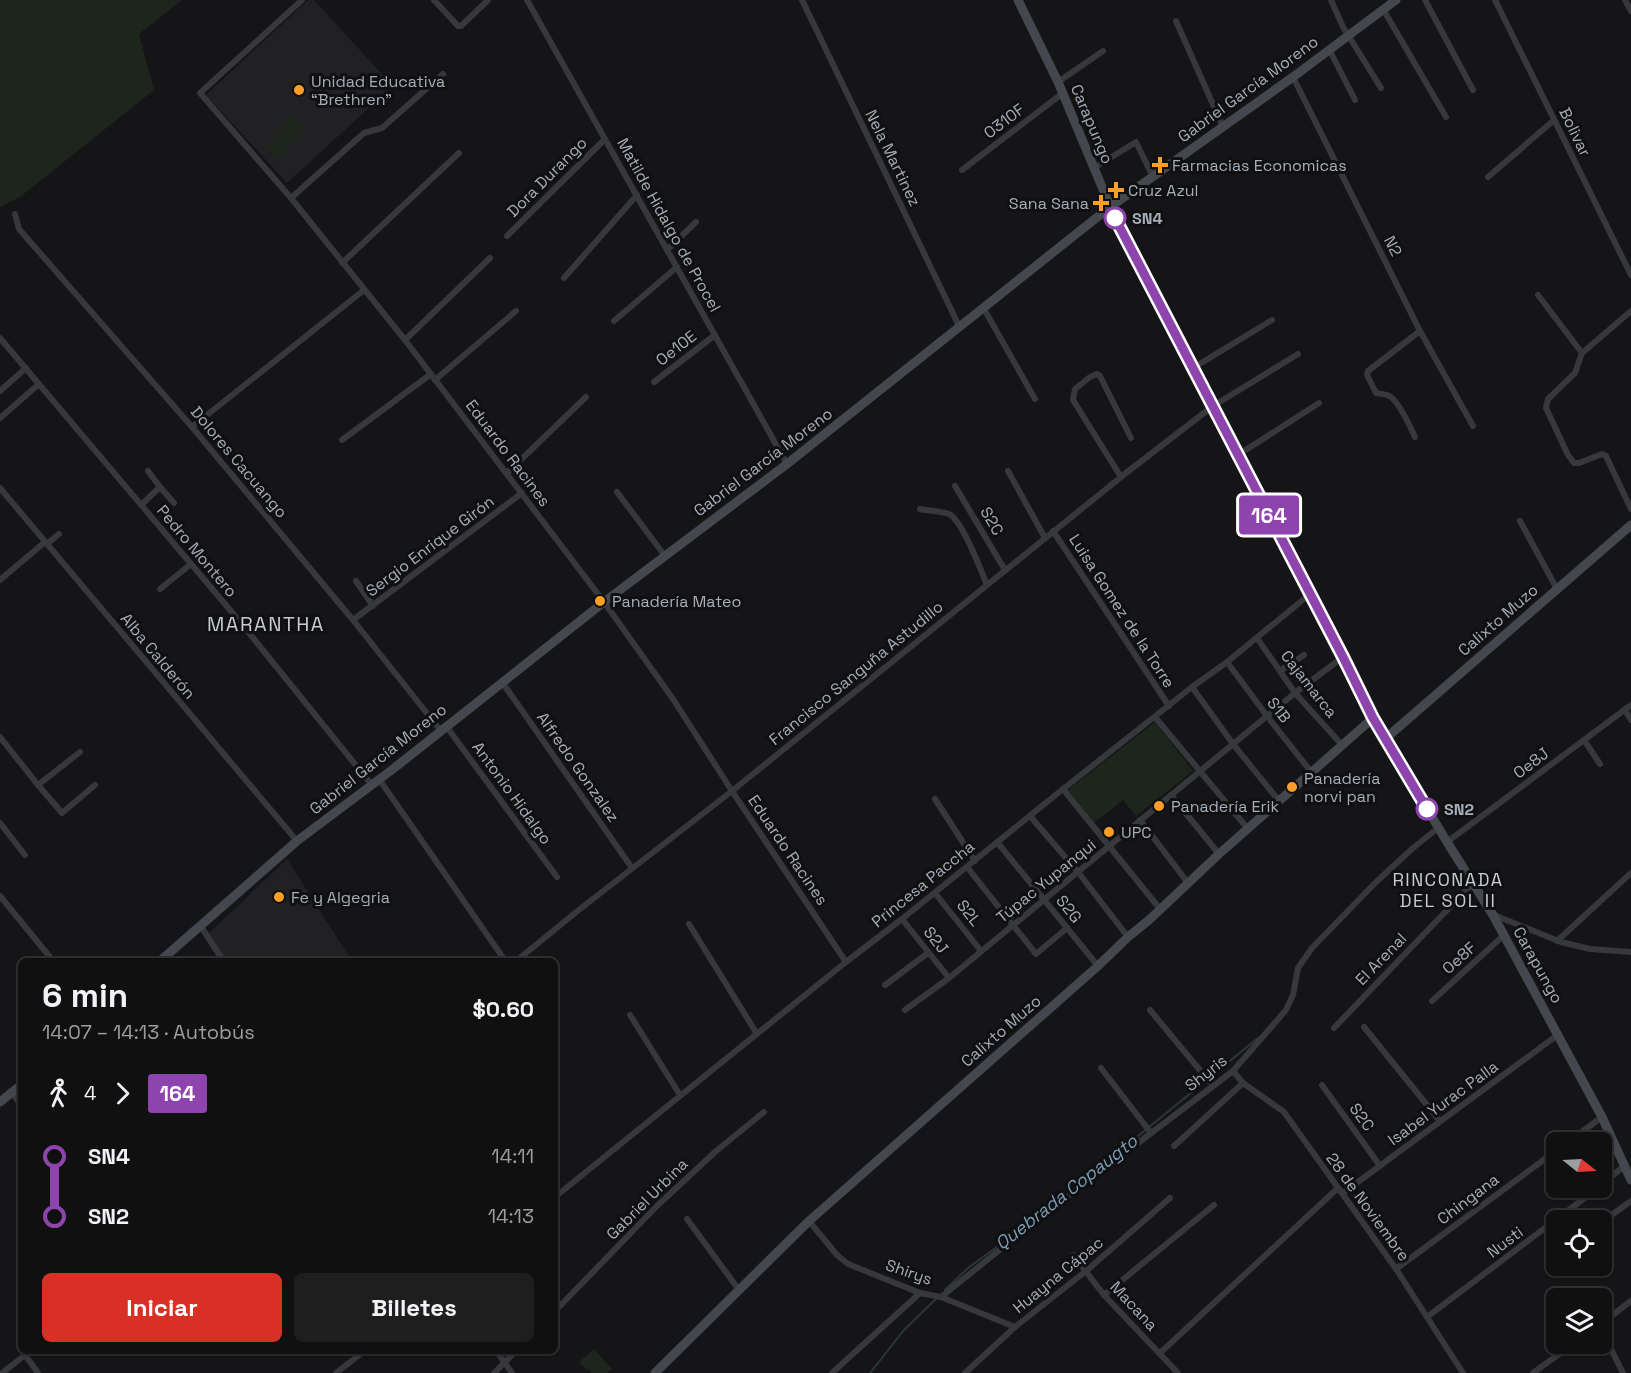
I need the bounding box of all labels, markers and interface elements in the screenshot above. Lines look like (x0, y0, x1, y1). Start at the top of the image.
street label: Gabriel García Moreno (1174, 31, 1322, 147)
place label: Unidad Educativa “Brethren” (311, 71, 445, 110)
street label: Carapungo (1066, 81, 1118, 167)
marker: Unidad Educativa “Brethren” (292, 83, 306, 97)
street label: O310F (979, 99, 1029, 143)
street label: Bolivar (1554, 104, 1596, 160)
street label: Nela Martinez (861, 106, 925, 210)
street label: Dora Durango (502, 132, 592, 222)
street label: Matilde Hidalgo de Procel (612, 134, 726, 316)
place label: Farmacias Economicas (1172, 155, 1347, 176)
marker: Farmacias Economicas (1153, 158, 1167, 172)
place label: Cruz Azul (1128, 180, 1198, 201)
marker: Cruz Azul (1109, 183, 1123, 197)
place label: Sana Sana (1009, 193, 1089, 214)
marker: Sana Sana (1094, 196, 1108, 210)
marker: SN4 (1104, 207, 1126, 229)
place label: SN4 (1132, 208, 1163, 229)
street label: N2 (1379, 232, 1407, 260)
street label: Oe10E (651, 326, 701, 370)
street label: Eduardo Racines (461, 395, 555, 511)
street label: Dolores Cacuango (186, 402, 292, 522)
street label: Gabriel García Moreno (689, 403, 837, 521)
street label: Sergio Enrique Girón (362, 491, 498, 601)
line badge: 164 (1234, 496, 1304, 534)
street label: Pedro Montero (152, 500, 242, 602)
text: 164 (1251, 502, 1287, 529)
street label: S2C (975, 503, 1009, 539)
street label: Luisa Gomez de la Torre (1064, 530, 1180, 692)
street label: Calixto Muzo (1454, 579, 1542, 661)
place label: Panadería Mateo (612, 591, 741, 612)
marker: Panadería Mateo (593, 594, 607, 608)
street label: Francisco Sanguña Astudillo (765, 596, 947, 750)
street label: Alba Calderón (116, 609, 200, 703)
district label: MARANTHA (207, 611, 325, 637)
street label: Cajamarca (1276, 646, 1342, 722)
street label: S1B (1262, 693, 1296, 727)
street label: Gabriel García Moreno (305, 699, 451, 819)
street label: Alfredo Gonzalez (532, 708, 624, 826)
street label: Antonio Hidalgo (468, 737, 556, 849)
street label: Oe8J (1509, 743, 1553, 783)
place label: Panadería norvi pan (1304, 768, 1380, 807)
marker: Panadería norvi pan (1285, 780, 1299, 794)
street label: Eduardo Racines (743, 791, 833, 909)
place label: Panadería Erik (1171, 796, 1279, 817)
marker: SN2 (1416, 798, 1438, 820)
marker: Panadería Erik (1152, 799, 1166, 813)
place label: SN2 (1444, 799, 1474, 820)
place label: UPC (1121, 822, 1152, 843)
marker: UPC (1102, 825, 1116, 839)
street label: Túpac Yupanqui (992, 834, 1100, 928)
street label: Princesa Paccha (867, 836, 979, 932)
district label: RINCONADA DEL SOL II (1392, 868, 1504, 912)
place label: Fe y Algegria (291, 887, 390, 908)
marker: Fe y Algegria (272, 890, 286, 904)
street label: S2G (1051, 891, 1087, 927)
street label: S2L (952, 895, 986, 931)
street label: S2J (919, 922, 953, 958)
street label: Carapungo (1508, 923, 1568, 1007)
street label: El Arenal (1351, 928, 1411, 990)
street label: Oe8F (1438, 937, 1481, 979)
text: 6 min (42, 975, 128, 1017)
street label: Calixto Muzo (957, 990, 1045, 1072)
text: $0.60 (472, 995, 534, 1023)
text: 14:07 – 14:13 · Autobús (42, 1019, 255, 1045)
street label: Shyris (1181, 1050, 1231, 1096)
street label: Isabel Yurac Palla (1384, 1056, 1502, 1150)
icon: walk (42, 1077, 75, 1110)
icon: forward (106, 1077, 139, 1110)
text: 4 (84, 1080, 97, 1106)
text: 164 (160, 1080, 195, 1107)
street label: S2C (1345, 1099, 1379, 1135)
water label: Quebrada Copaugto (990, 1129, 1143, 1255)
north arrow (1546, 1132, 1612, 1198)
map controls (1546, 1132, 1612, 1354)
text: SN4 (88, 1142, 130, 1170)
text: 14:11 (491, 1143, 534, 1169)
street label: 28 de Noviembre (1322, 1149, 1414, 1265)
street label: Gabriel Urbina (602, 1154, 692, 1244)
street label: Chingana (1433, 1169, 1503, 1229)
text: SN2 (88, 1202, 129, 1230)
text: 14:13 (488, 1203, 534, 1229)
button: locate (1546, 1210, 1612, 1276)
street label: Nusti (1483, 1222, 1527, 1262)
street label: Huayna Cápac (1008, 1232, 1108, 1318)
street label: Shirys (883, 1254, 935, 1290)
button: Iniciar (42, 1273, 282, 1342)
button: Billetes (294, 1273, 534, 1342)
street label: Macana (1106, 1277, 1162, 1335)
button: layers (1546, 1288, 1612, 1354)

